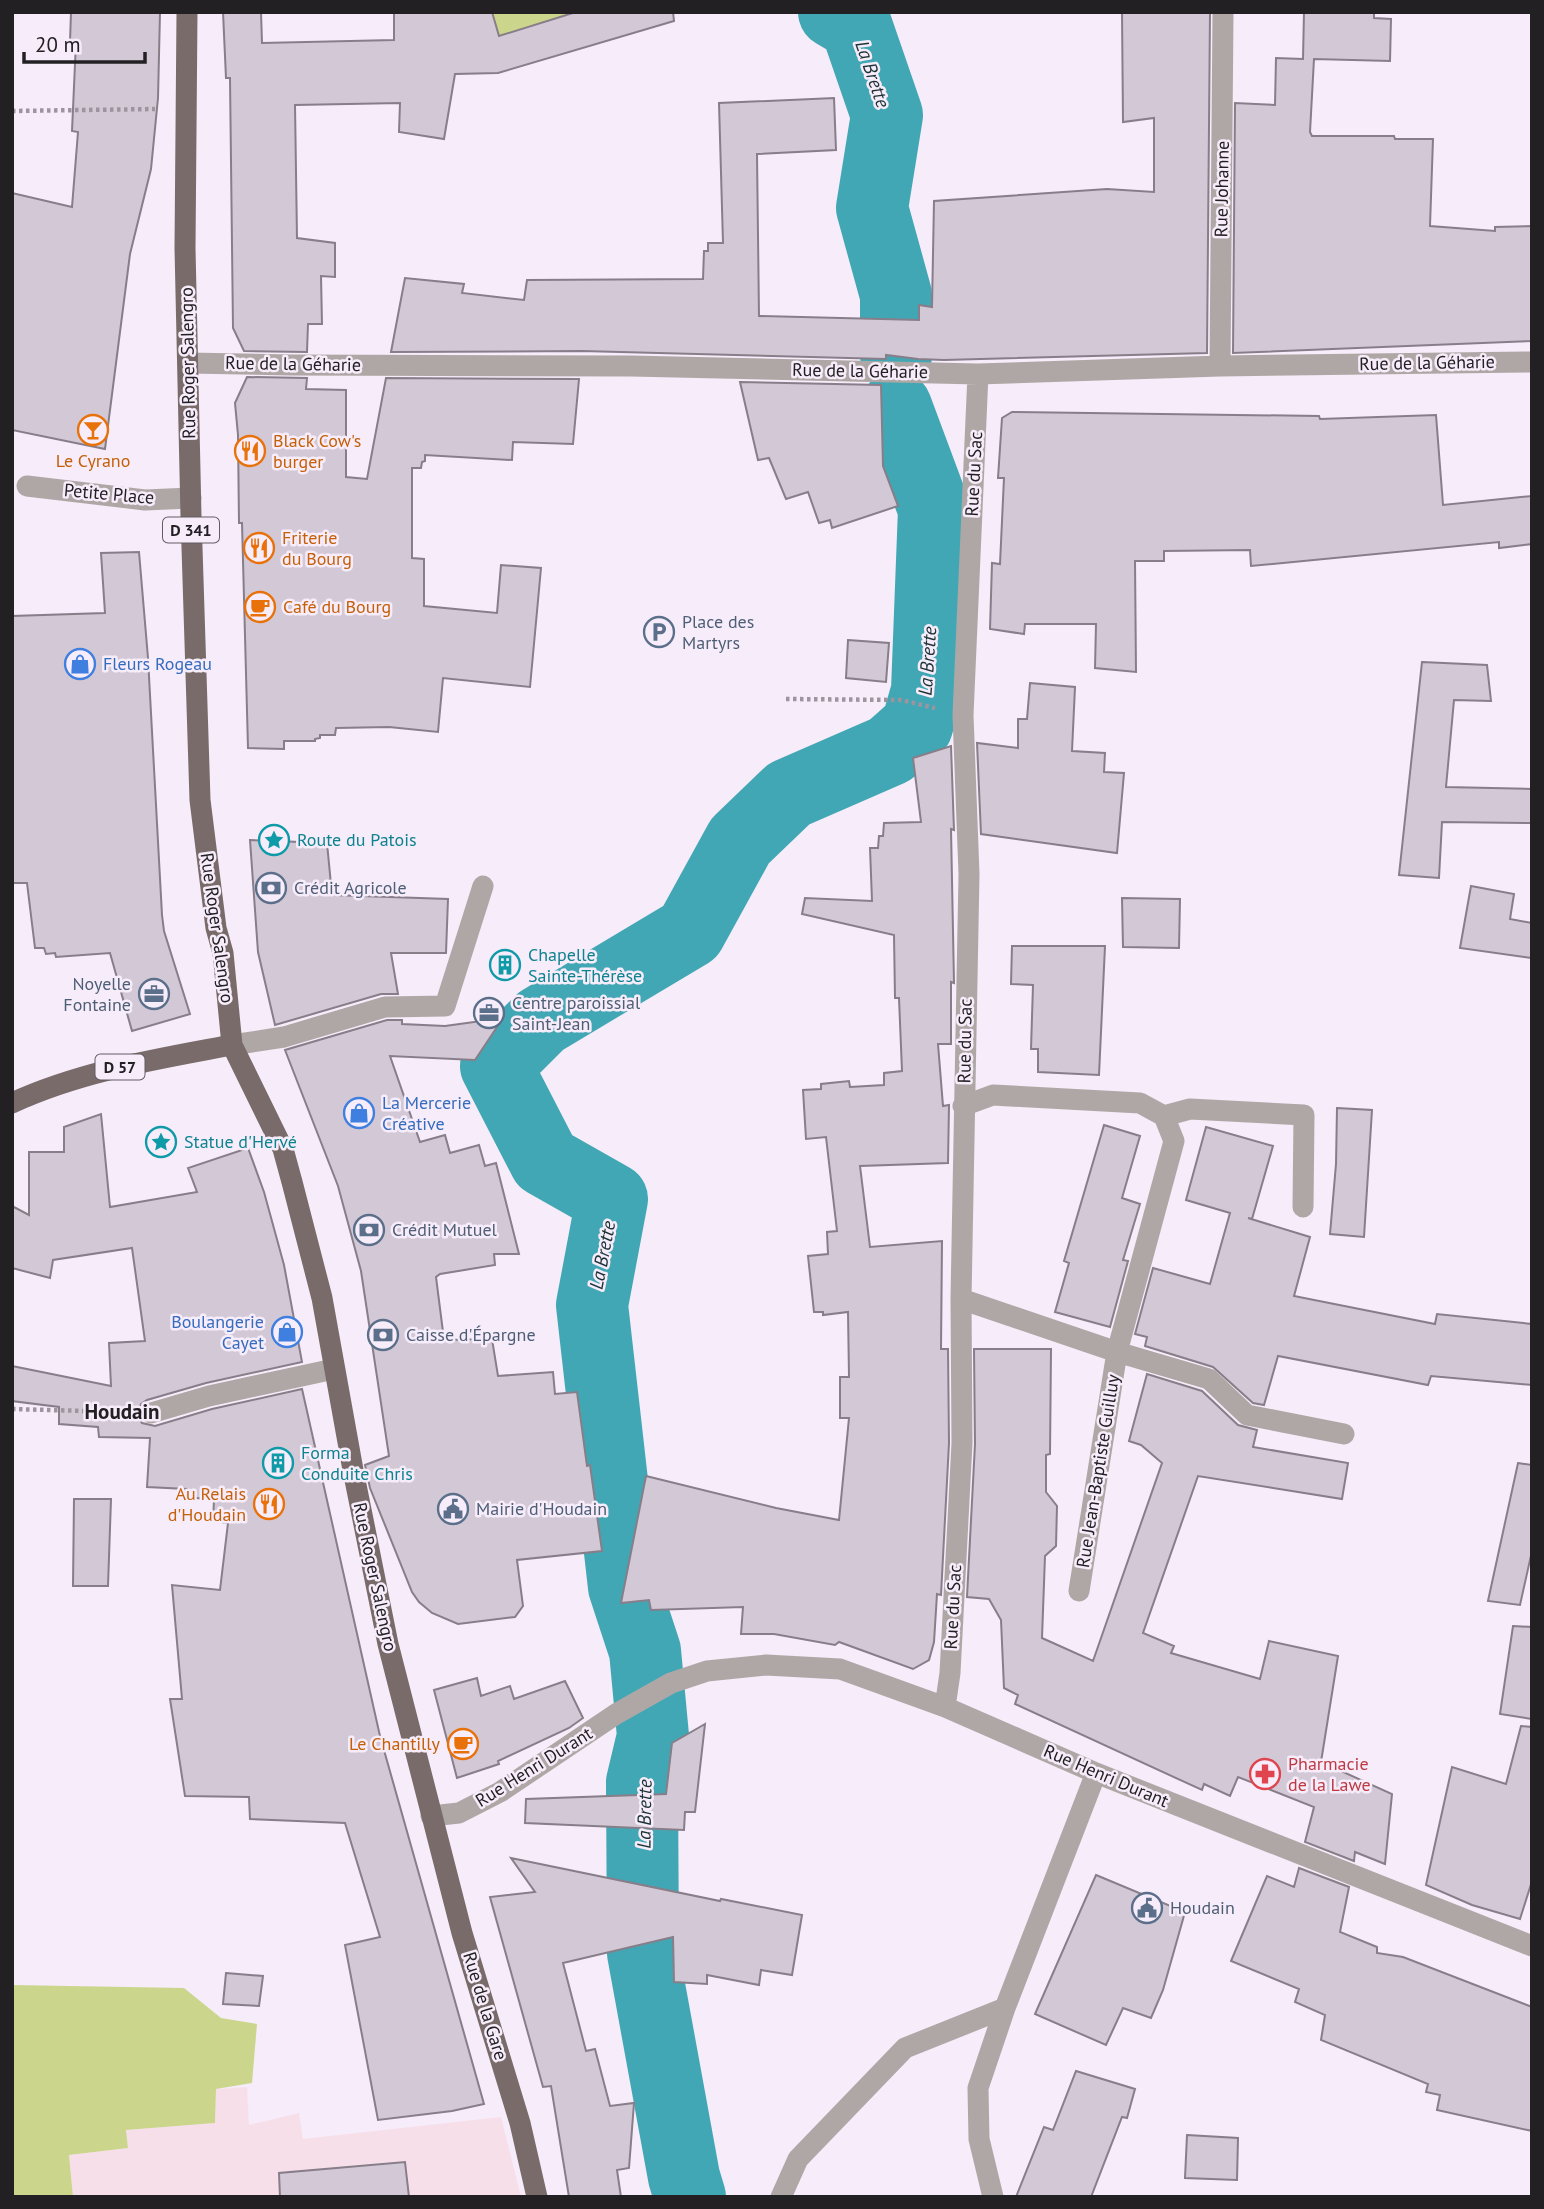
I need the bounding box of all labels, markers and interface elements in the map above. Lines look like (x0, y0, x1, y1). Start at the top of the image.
scale bar (24, 21, 145, 65)
text: 20 m (35, 31, 81, 58)
water label: La Brette (850, 37, 896, 111)
street label: Rue Johanne (1209, 140, 1234, 238)
street label: Rue Roger Salengro (175, 287, 200, 439)
street label: Rue de la Géharie (1359, 350, 1495, 375)
street label: Rue de la Géharie (225, 351, 361, 376)
street label: Rue de la Géharie (792, 358, 928, 383)
bar icon: Le Cyrano (76, 413, 110, 447)
place label: Black Cow's burger (273, 429, 361, 473)
street label: Rue du Sac (960, 431, 987, 517)
restaurant icon: Black Cow's burger (233, 434, 267, 468)
place label: Le Cyrano (56, 449, 130, 472)
street label: Petite Place (63, 478, 155, 509)
road number: D 341 (163, 517, 219, 542)
place label: Friterie du Bourg (282, 526, 352, 570)
restaurant icon: Friterie du Bourg (242, 531, 276, 565)
cafe icon: Café du Bourg (243, 590, 277, 624)
place label: Café du Bourg (283, 595, 391, 618)
place label: Place des Martyrs (682, 610, 754, 654)
parking icon: Place des Martyrs (642, 615, 676, 649)
water label: La Brette (913, 625, 941, 696)
shop icon: Fleurs Rogeau (63, 647, 97, 681)
place label: Fleurs Rogeau (103, 652, 212, 675)
place icon: Route du Patois (257, 823, 291, 857)
place label: Route du Patois (297, 828, 417, 851)
street label: Rue Roger Salengro (196, 851, 239, 1005)
bank icon: Crédit Agricole (254, 871, 288, 905)
place label: Crédit Agricole (294, 876, 407, 899)
place label: Chapelle Sainte-Thérèse (528, 943, 642, 987)
building icon: Chapelle Sainte-Thérèse (488, 948, 522, 982)
place label: Noyelle Fontaine (63, 972, 131, 1016)
office icon: Noyelle Fontaine (137, 977, 171, 1011)
place label: Centre paroissial Saint-Jean (512, 991, 641, 1035)
office icon: Centre paroissial Saint-Jean (472, 996, 506, 1030)
street label: Rue du Sac (952, 998, 977, 1084)
road number: D 57 (96, 1054, 144, 1079)
place label: La Mercerie Créative (382, 1091, 471, 1135)
shop icon: La Mercerie Créative (342, 1096, 376, 1130)
place icon: Statue d'Hervé (144, 1125, 178, 1159)
place label: Statue d'Hervé (184, 1130, 297, 1153)
bank icon: Crédit Mutuel (352, 1213, 386, 1247)
place label: Crédit Mutuel (392, 1218, 498, 1241)
water label: La Brette (584, 1218, 620, 1291)
place label: Boulangerie Cayet (171, 1310, 264, 1354)
shop icon: Boulangerie Cayet (270, 1315, 304, 1349)
bank icon: Caisse d'Épargne (366, 1318, 400, 1352)
place label: Caisse d'Épargne (406, 1323, 536, 1346)
street label: Rue Jean-Baptiste Guilluy (1071, 1372, 1124, 1569)
district label: Houdain (84, 1398, 160, 1425)
place label: Forma Conduite Chris (301, 1441, 413, 1485)
building icon: Forma Conduite Chris (261, 1446, 295, 1480)
place label: Au Relais d'Houdain (168, 1482, 246, 1526)
restaurant icon: Au Relais d'Houdain (252, 1487, 286, 1521)
public building icon: Mairie d'Houdain (436, 1492, 470, 1526)
place label: Mairie d'Houdain (476, 1497, 607, 1520)
street label: Rue Roger Salengro (348, 1500, 402, 1653)
street label: Rue du Sac (939, 1564, 966, 1650)
street label: Rue Henri Durant (471, 1721, 596, 1812)
cafe icon: Le Chantilly (446, 1727, 480, 1761)
place label: Le Chantilly (349, 1732, 441, 1755)
street label: Rue Henri Durant (1040, 1739, 1172, 1812)
place label: Pharmacie de la Lawe (1288, 1752, 1371, 1796)
pharmacy icon: Pharmacie de la Lawe (1248, 1757, 1282, 1791)
water label: La Brette (631, 1779, 657, 1849)
public building icon: Houdain (1130, 1891, 1164, 1925)
place label: Houdain (1170, 1896, 1235, 1919)
street label: Rue de la Gare (458, 1949, 513, 2063)

